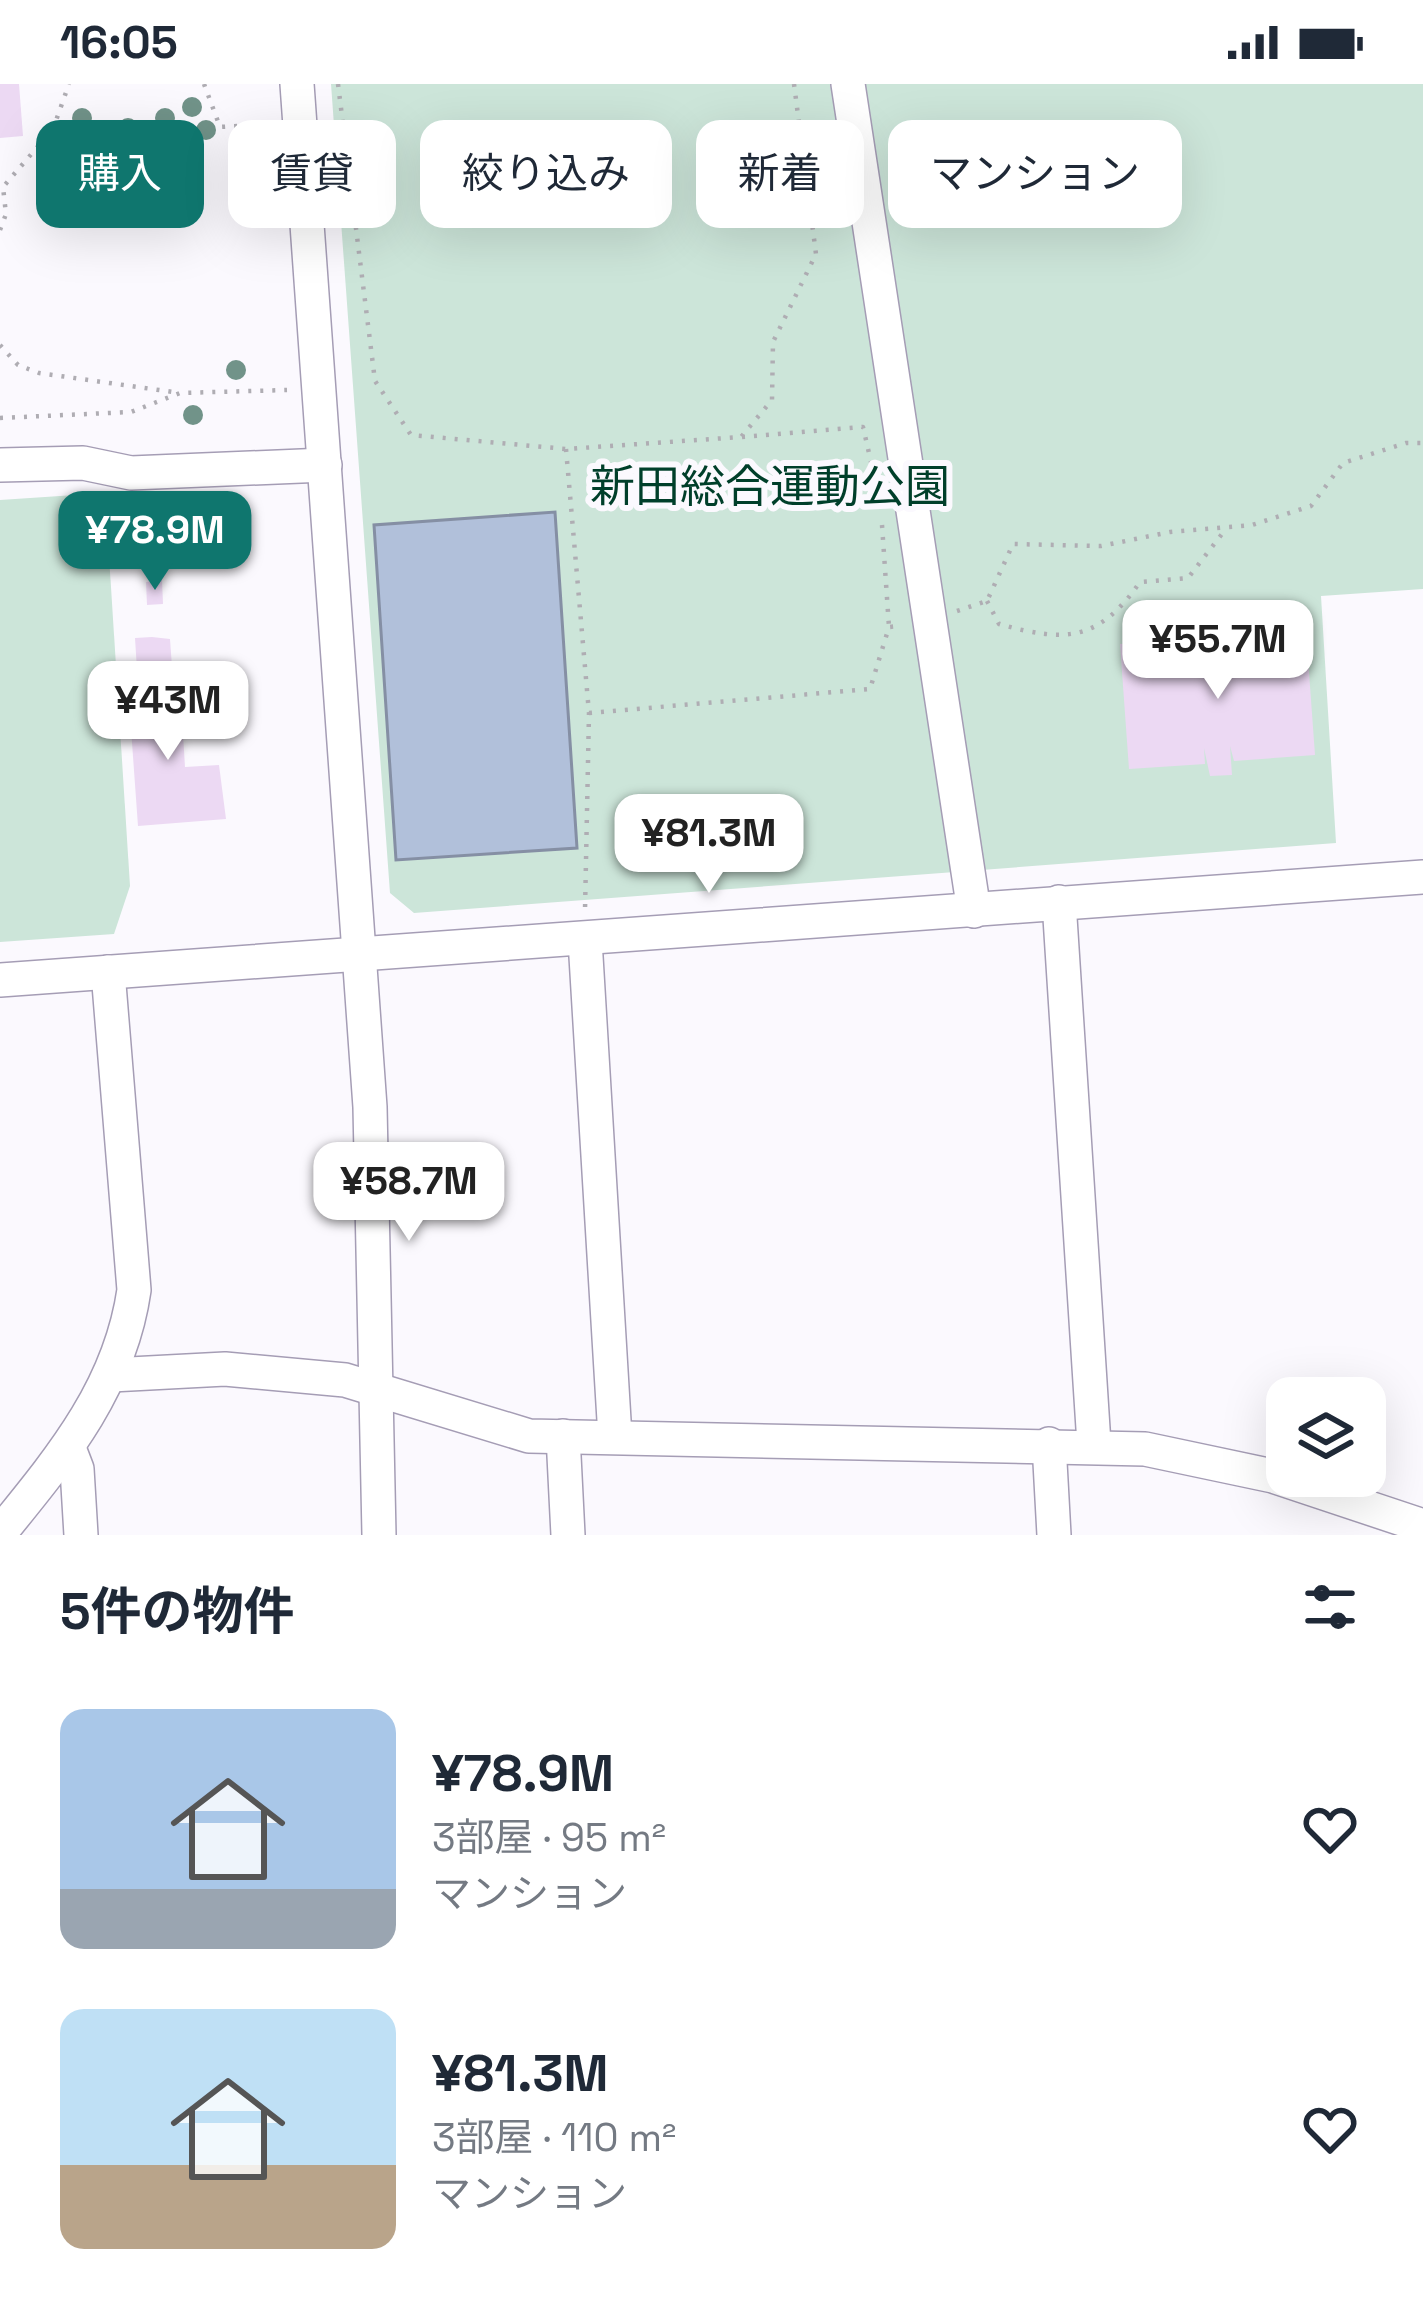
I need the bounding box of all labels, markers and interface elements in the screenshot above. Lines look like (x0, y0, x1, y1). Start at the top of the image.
text: 16:05 (60, 14, 178, 71)
chip: 購入 (36, 120, 204, 228)
chip: 賃貸 (228, 120, 396, 228)
chip: 絞り込み (420, 120, 672, 228)
chip: 新着 (696, 120, 864, 228)
chip: マンション (888, 120, 1182, 228)
park label: 新田総合運動公園 (590, 458, 950, 515)
pin: ¥78.9M (57, 491, 253, 593)
text: ¥78.9M (85, 505, 225, 554)
pin: ¥55.7M (1120, 600, 1316, 702)
text: ¥55.7M (1149, 614, 1287, 663)
pin: ¥43M (97, 661, 239, 763)
text: ¥43M (114, 675, 222, 724)
pin: ¥81.3M (611, 794, 807, 896)
text: ¥81.3M (642, 808, 776, 857)
pin: ¥58.7M (311, 1142, 507, 1244)
text: ¥58.7M (340, 1156, 478, 1205)
map controls (1266, 1377, 1386, 1497)
button: layers (1266, 1377, 1386, 1497)
icon: filters (1297, 1574, 1363, 1640)
text: 5件の物件 (60, 1579, 295, 1644)
text: ¥78.9M (432, 1741, 614, 1806)
icon: home (156, 1757, 300, 1901)
icon: heart (1297, 1796, 1363, 1862)
text: 3部屋 · 95 m² (432, 1813, 666, 1862)
text: マンション (432, 1869, 627, 1918)
text: ¥81.3M (432, 2041, 608, 2106)
icon: home (156, 2057, 300, 2201)
icon: heart (1297, 2096, 1363, 2162)
text: 3部屋 · 110 m² (432, 2113, 676, 2162)
text: マンション (432, 2169, 627, 2218)

